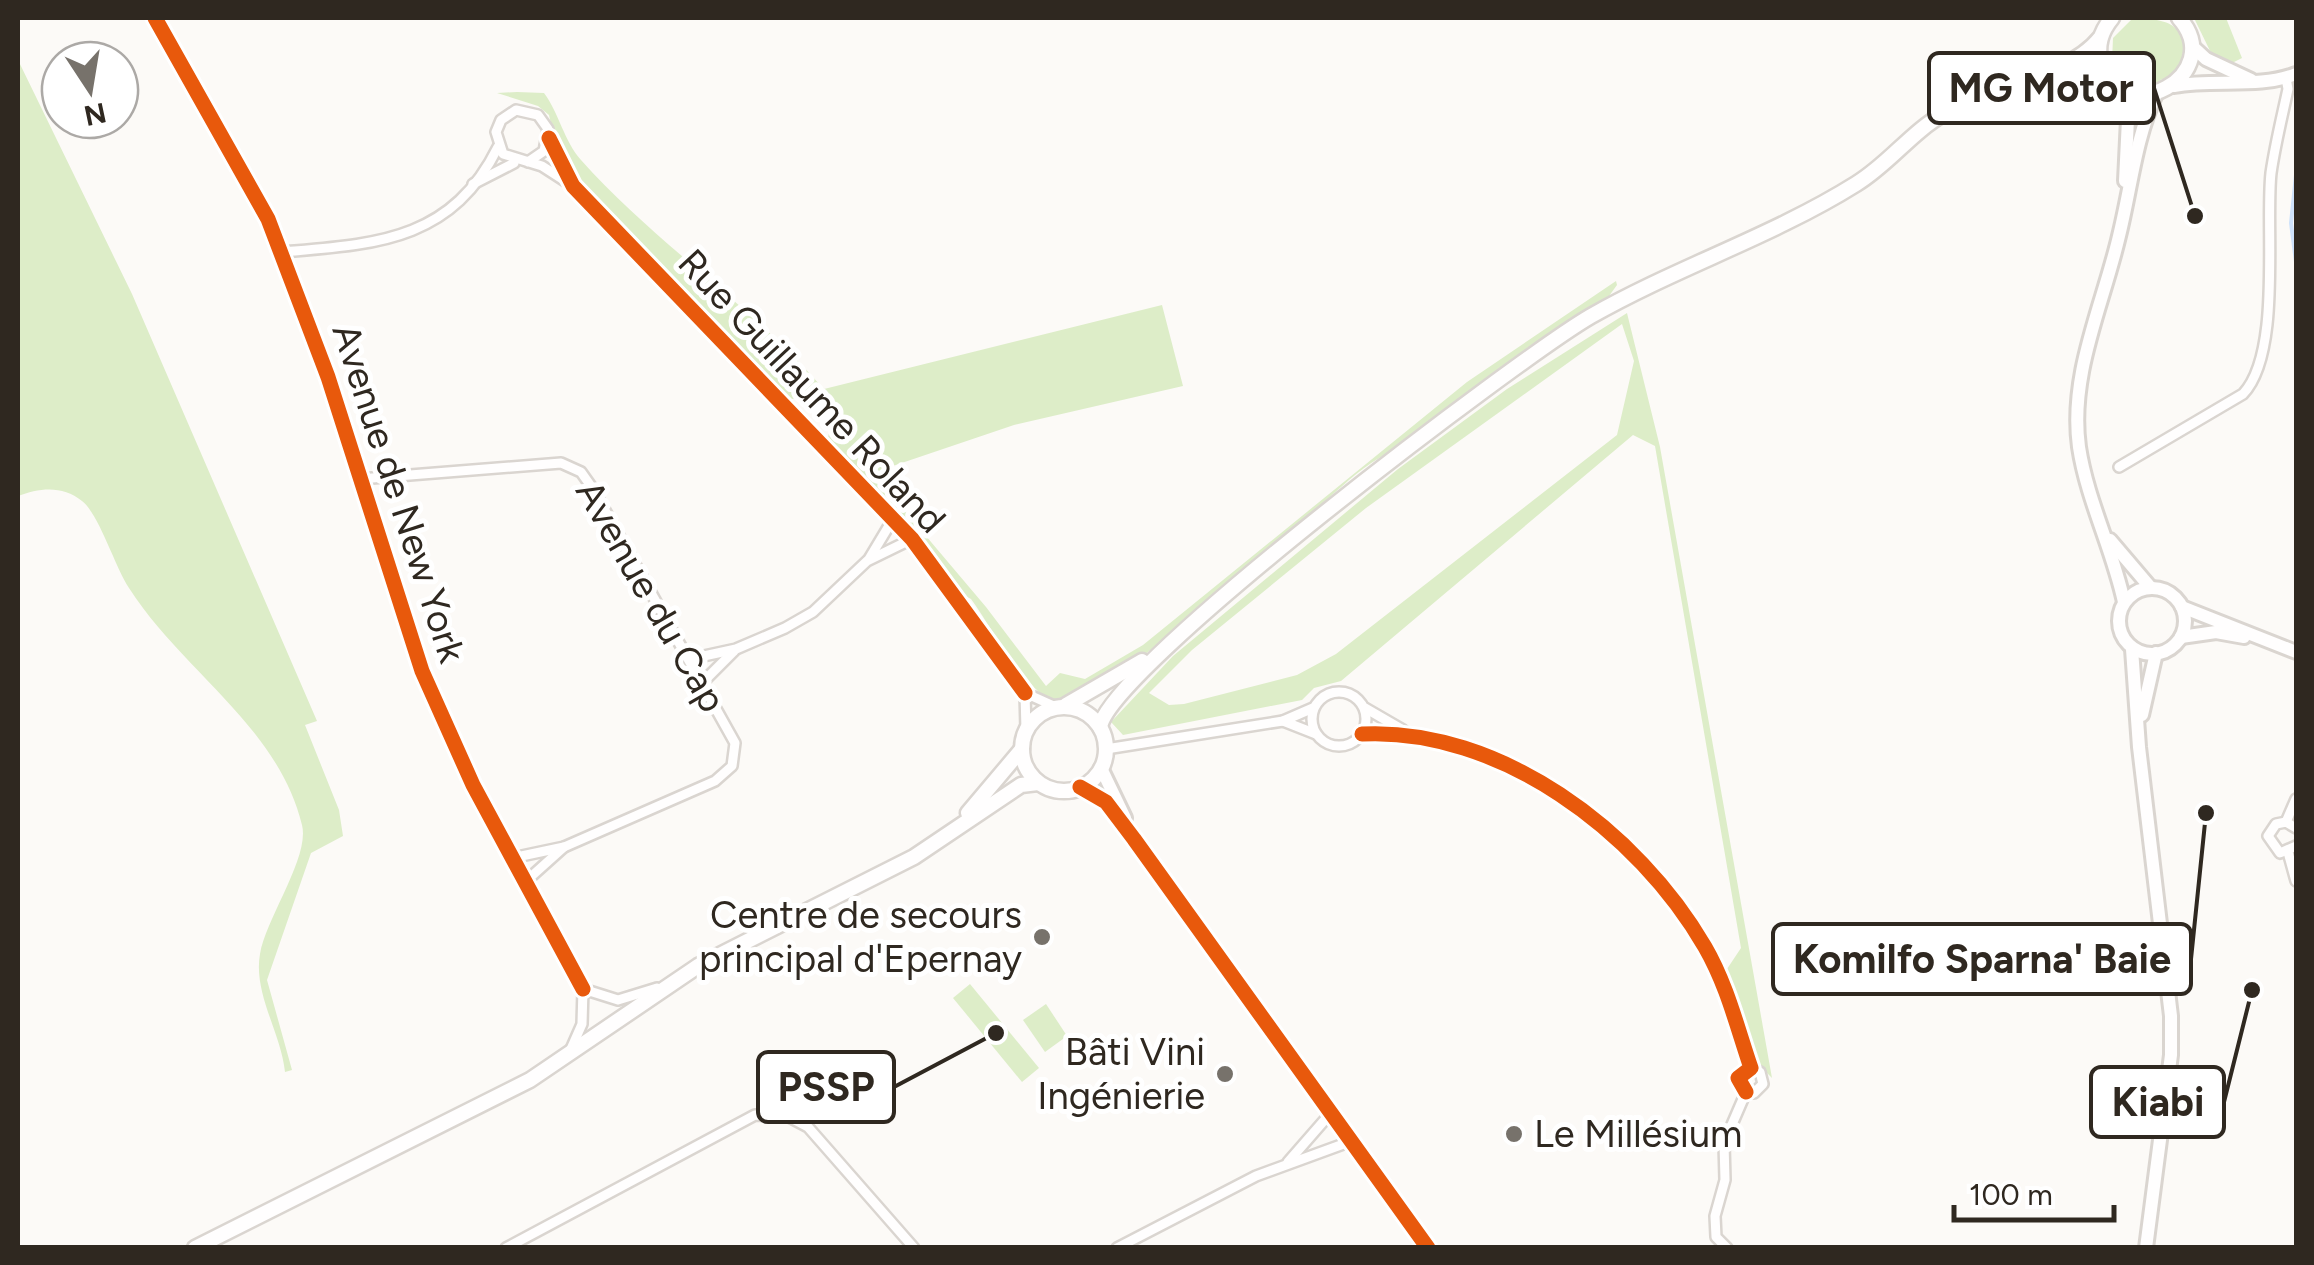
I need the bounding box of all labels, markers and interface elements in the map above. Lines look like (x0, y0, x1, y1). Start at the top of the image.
north arrow (40, 40, 140, 140)
callout: MG Motor (1929, 53, 2154, 123)
text: MG Motor (1948, 64, 2134, 112)
text: N (81, 96, 109, 133)
street label: Rue Guillaume Roland (669, 240, 955, 542)
street label: Avenue de New York (323, 318, 476, 669)
street label: Avenue du Cap (566, 472, 736, 720)
place label: Centre de secours principal d'Epernay (699, 892, 1022, 982)
callout: Komilfo Sparna' Baie (1773, 924, 2191, 994)
marker: Centre de secours principal d'Epernay (1031, 926, 1053, 948)
text: Komilfo Sparna' Baie (1793, 935, 2171, 983)
place label: Bâti Vini Ingénierie (1037, 1029, 1205, 1119)
callout: PSSP (758, 1052, 894, 1122)
text: PSSP (778, 1063, 874, 1111)
marker: Bâti Vini Ingénierie (1214, 1063, 1236, 1085)
callout: Kiabi (2091, 1067, 2224, 1137)
text: Kiabi (2112, 1078, 2204, 1126)
place label: Le Millésium (1534, 1111, 1742, 1157)
marker: Le Millésium (1503, 1123, 1525, 1145)
scale bar (1954, 1160, 2114, 1222)
text: 100 m (1969, 1176, 2053, 1213)

